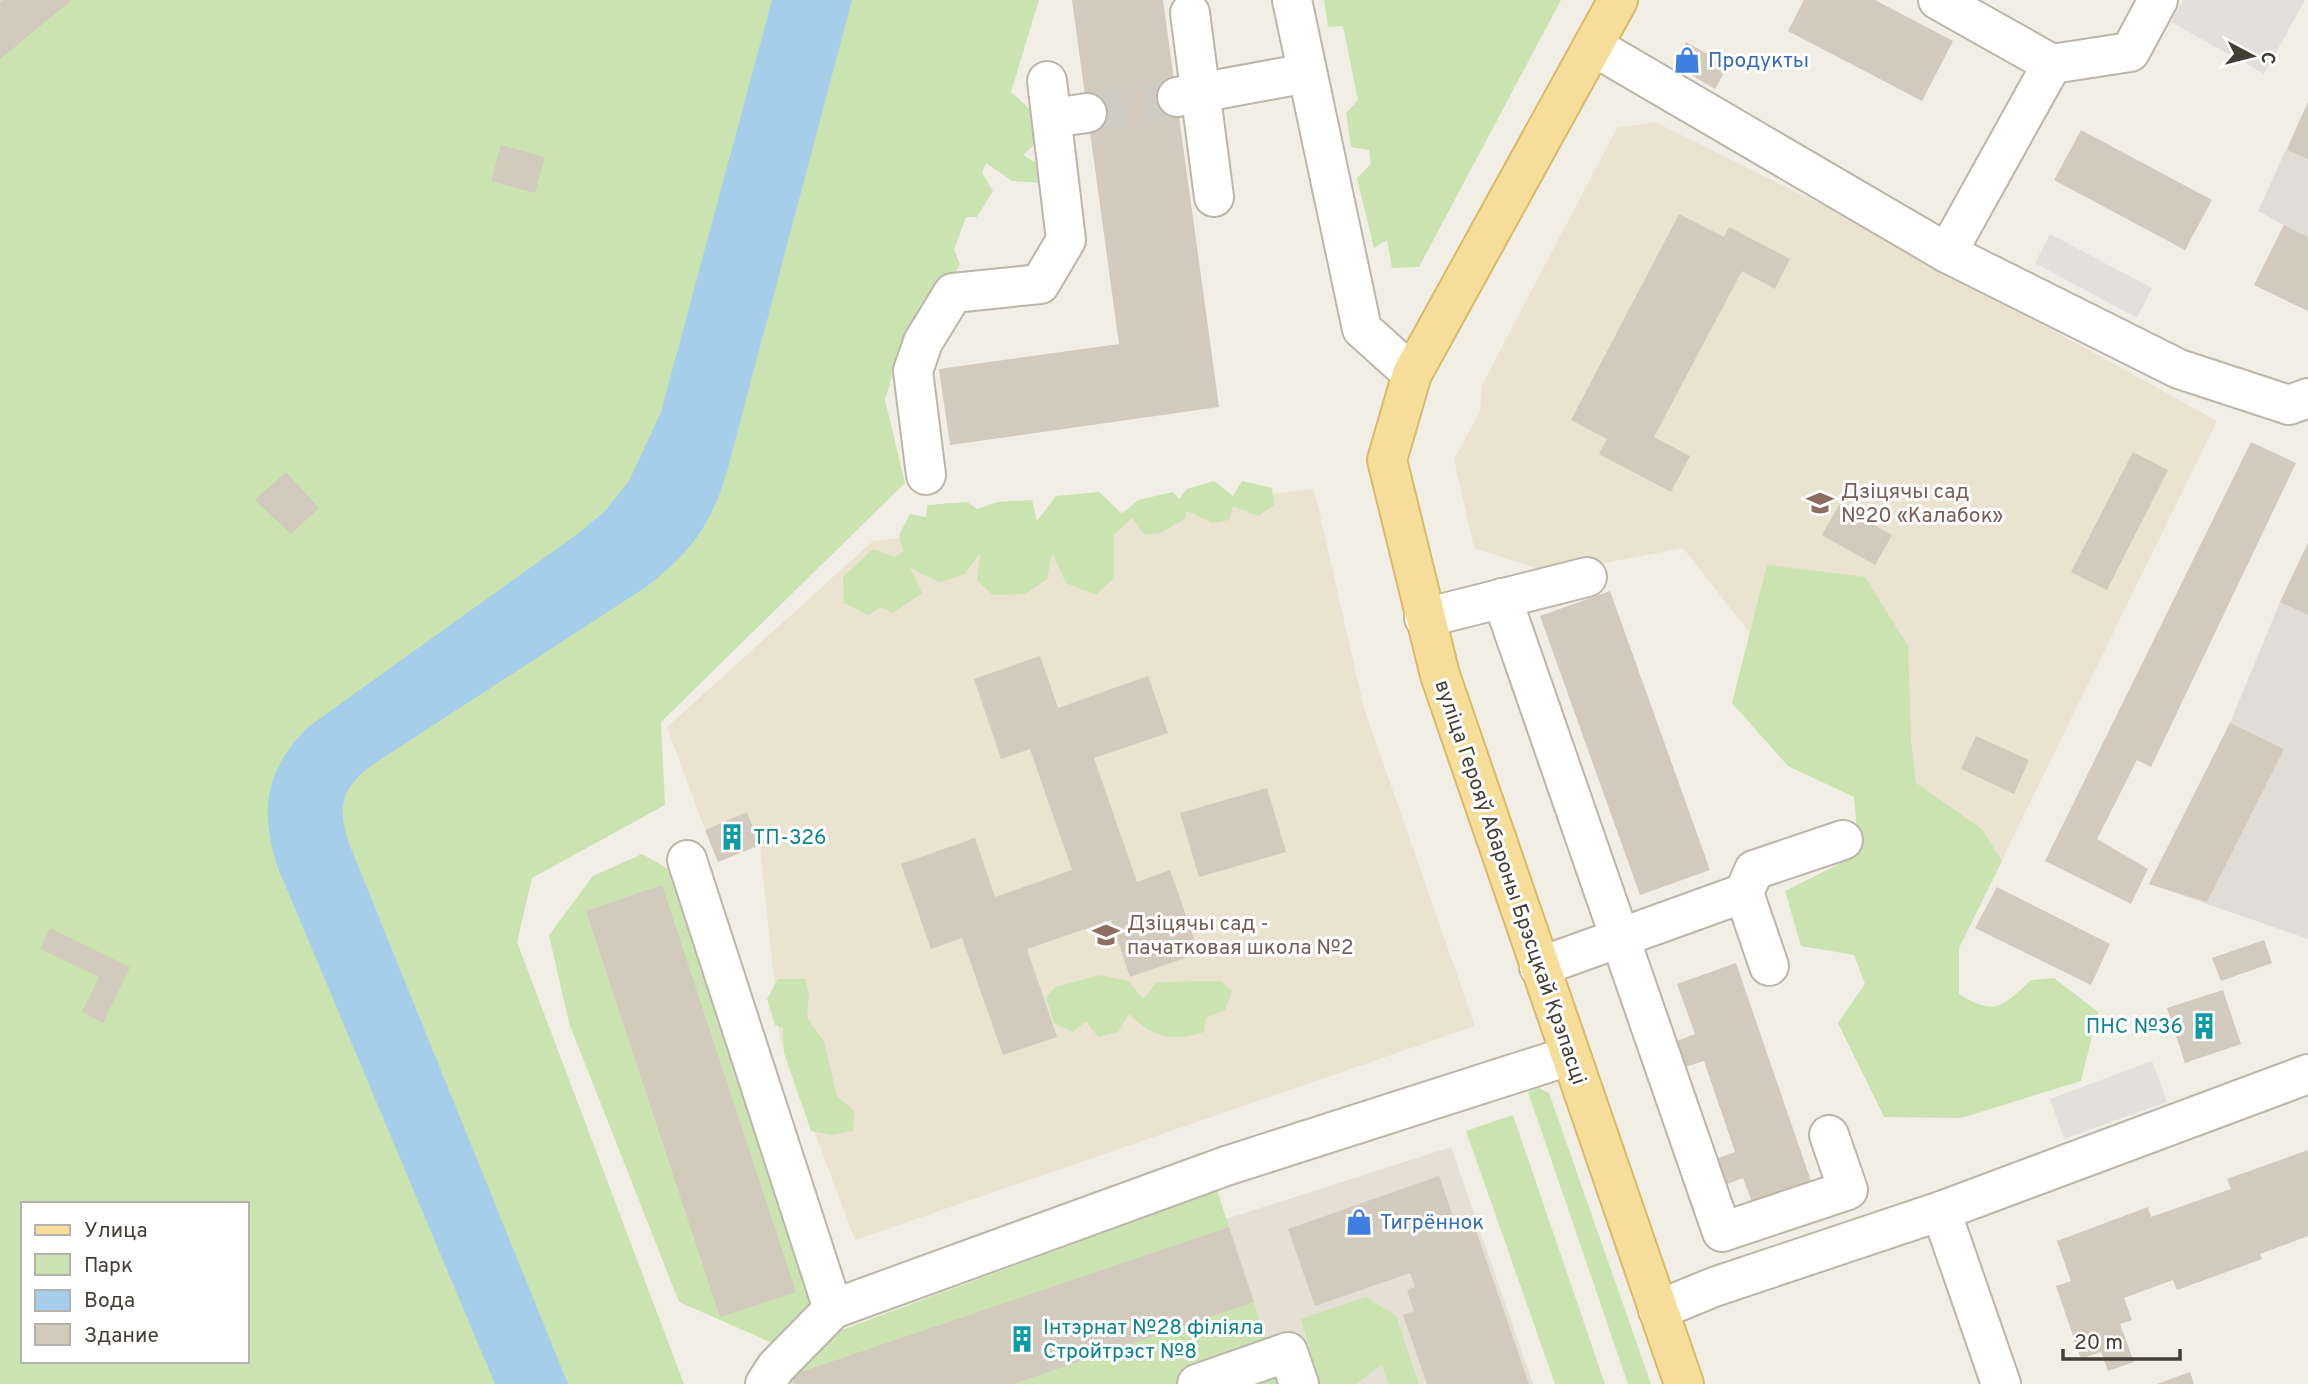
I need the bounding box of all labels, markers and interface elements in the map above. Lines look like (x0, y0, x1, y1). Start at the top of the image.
north arrow (2217, 21, 2287, 91)
shop icon: Продукты (1672, 45, 1702, 75)
place label: Продукты (1708, 48, 1809, 75)
text: С (2254, 50, 2280, 65)
place label: Дзіцячы сад №20 «Калабок» (1841, 479, 2004, 530)
school or university icon: Дзіцячы сад №20 «Калабок» (1805, 488, 1835, 518)
street label: вуліца Герояў Абароны Брэсцкай Крэпасці (1427, 677, 1592, 1088)
building icon: ТП-326 (717, 822, 747, 852)
place label: ТП-326 (753, 825, 827, 852)
place label: Дзіцячы сад - пачатковая школа №2 (1127, 911, 1354, 962)
school or university icon: Дзіцячы сад - пачатковая школа №2 (1091, 920, 1121, 950)
building icon: ПНС №36 (2189, 1011, 2219, 1041)
place label: ПНС №36 (2086, 1014, 2183, 1041)
legend (21, 1202, 248, 1363)
shop icon: Тигрённок (1344, 1207, 1374, 1237)
place label: Тигрённок (1380, 1210, 1484, 1237)
text: Улица (84, 1218, 148, 1245)
text: Парк (84, 1253, 133, 1280)
text: Вода (84, 1288, 135, 1315)
place label: Інтэрнат №28 фiлiяла Стройтрэст №8 (1043, 1315, 1264, 1366)
scale bar (2063, 1318, 2180, 1362)
text: Здание (84, 1323, 159, 1350)
building icon: Інтэрнат №28 фiлiяла Стройтрэст №8 (1007, 1324, 1037, 1354)
text: 20 m (2074, 1330, 2123, 1357)

